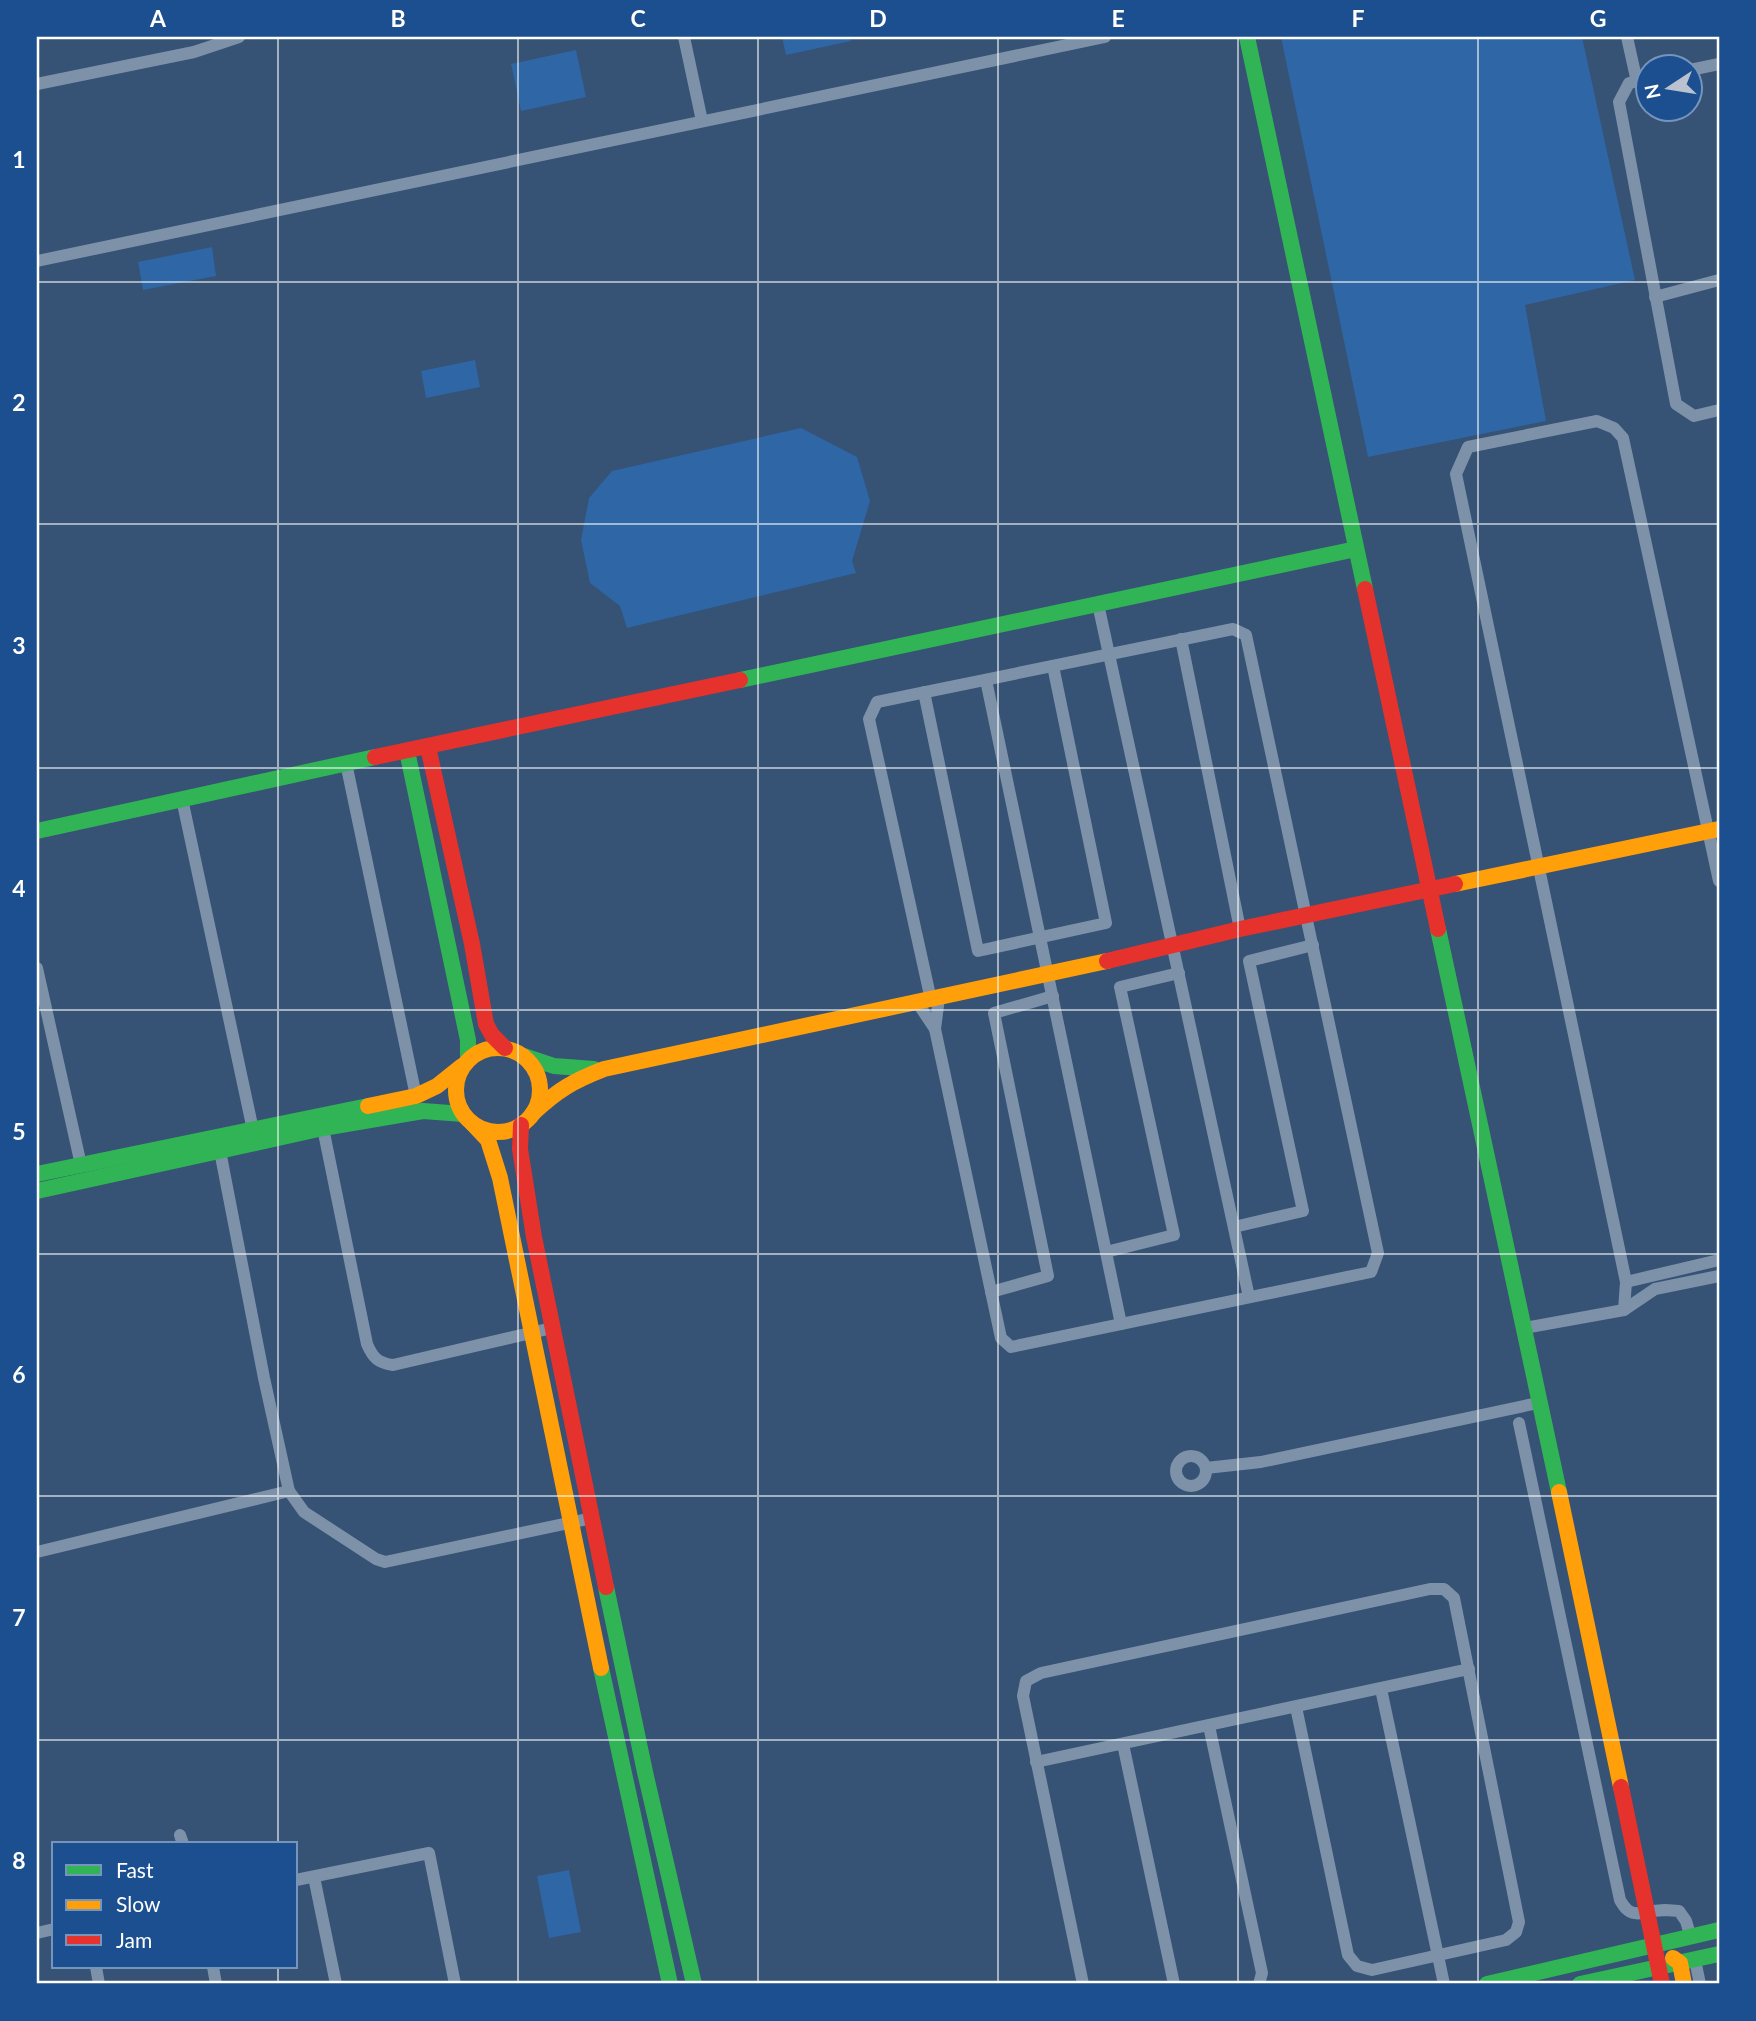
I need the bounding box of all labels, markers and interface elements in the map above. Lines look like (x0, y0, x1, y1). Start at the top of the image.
text: A (149, 4, 167, 32)
text: B (390, 4, 406, 32)
text: C (630, 4, 646, 32)
text: D (869, 4, 887, 32)
text: E (1111, 4, 1125, 32)
text: F (1351, 4, 1365, 32)
text: G (1590, 4, 1606, 32)
north arrow (1634, 52, 1704, 122)
text: N (1639, 82, 1665, 101)
text: 1 (12, 145, 26, 173)
text: 2 (12, 388, 26, 416)
text: 3 (12, 631, 26, 659)
text: 4 (12, 874, 26, 902)
text: 5 (12, 1117, 26, 1145)
text: 6 (12, 1360, 26, 1388)
text: 7 (12, 1603, 26, 1631)
legend (52, 1842, 298, 1968)
text: 8 (12, 1846, 26, 1874)
text: Fast (116, 1857, 154, 1882)
text: Slow (116, 1891, 161, 1916)
text: Jam (116, 1927, 152, 1952)

